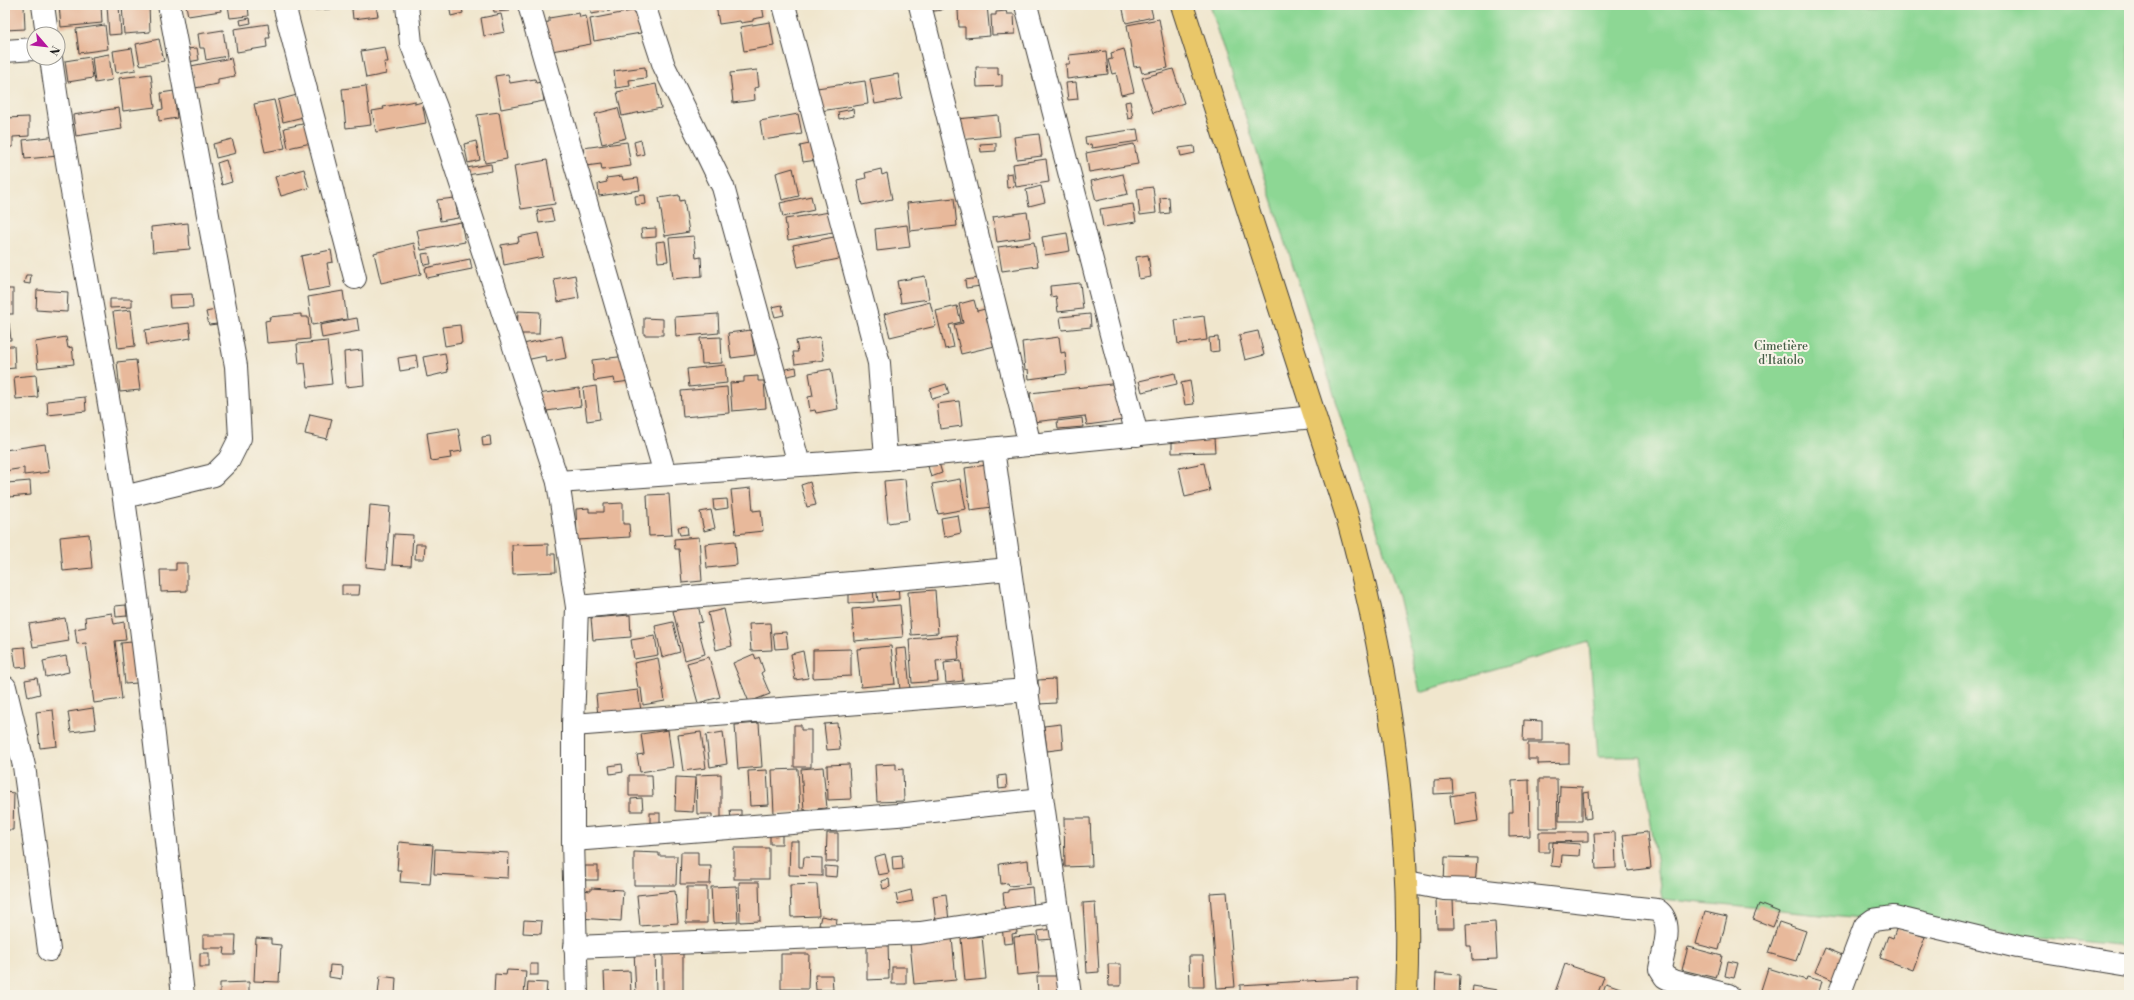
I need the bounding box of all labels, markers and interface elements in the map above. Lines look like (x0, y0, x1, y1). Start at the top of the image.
north arrow (26, 26, 66, 66)
text: N (46, 43, 62, 58)
park label: Cimetière d'Itatolo (1754, 339, 1808, 368)

